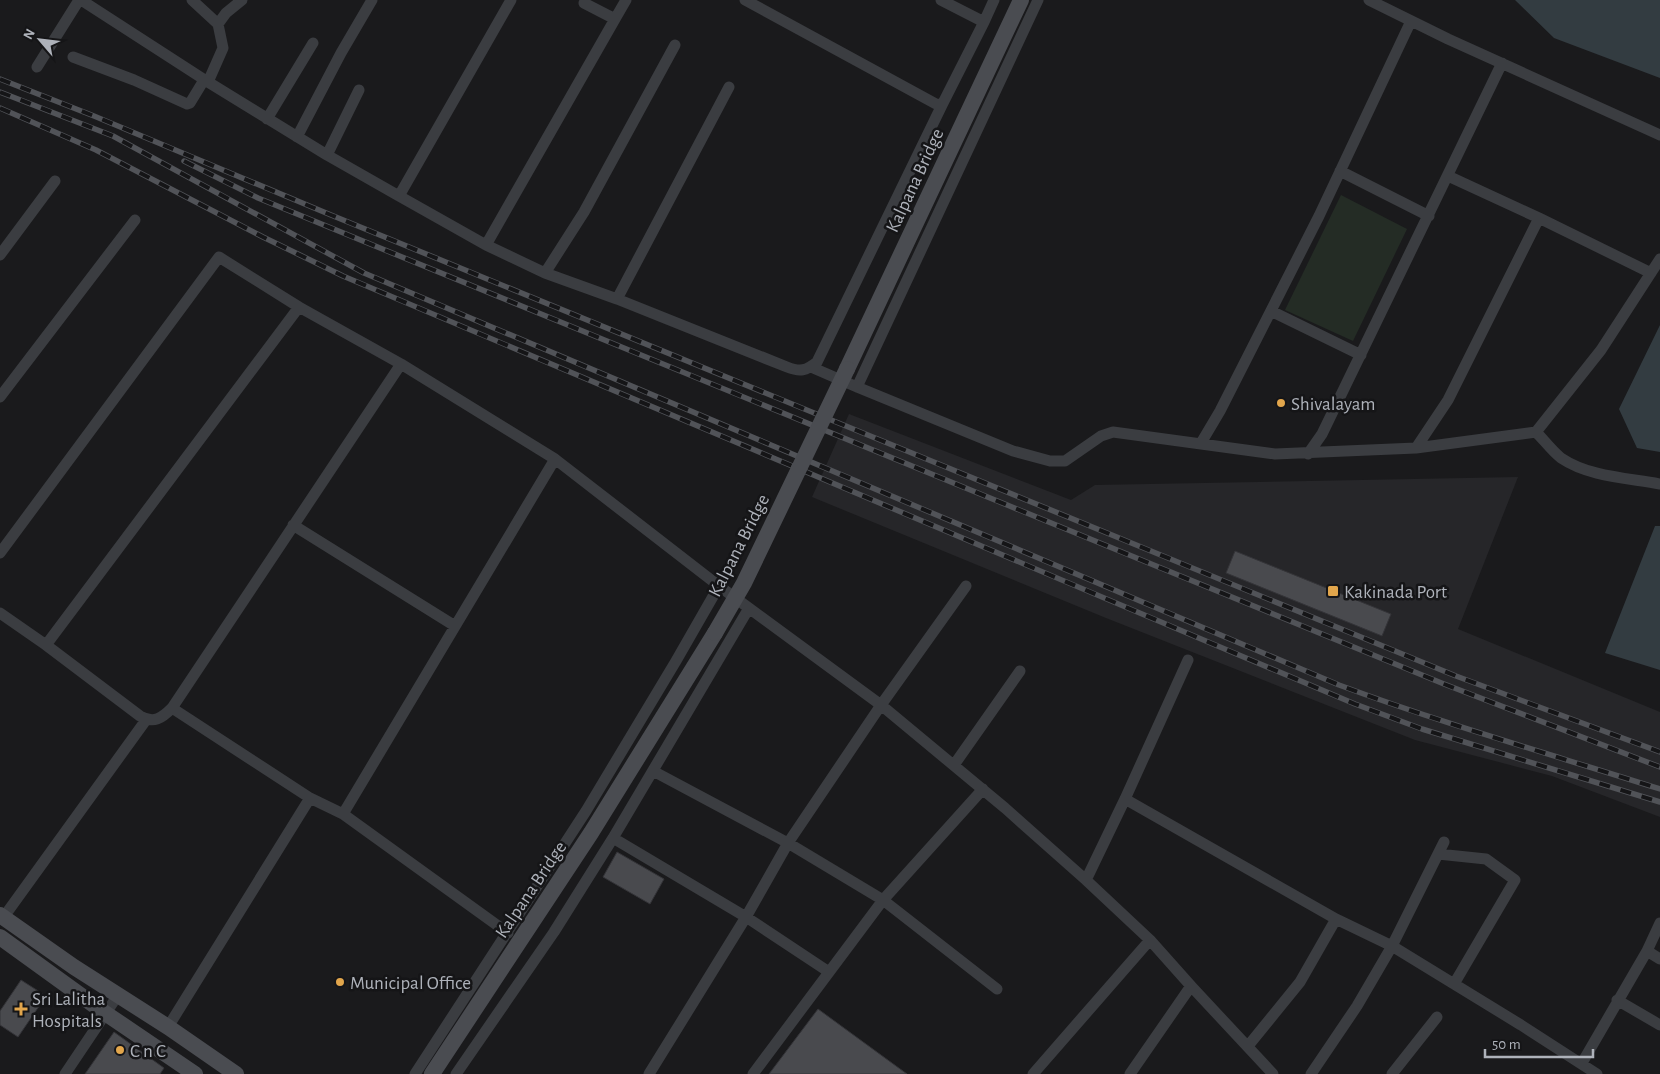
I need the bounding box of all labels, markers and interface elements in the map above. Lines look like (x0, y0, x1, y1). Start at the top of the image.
north arrow (15, 15, 65, 65)
text: N (21, 27, 38, 42)
street label: Kalpana Bridge (883, 126, 948, 236)
place label: Shivalayam (1291, 395, 1376, 414)
marker: Shivalayam (1275, 397, 1287, 409)
street label: Kalpana Bridge (705, 491, 773, 600)
place label: Kakinada Port (1344, 583, 1447, 602)
marker: Kakinada Port (1326, 584, 1340, 598)
street label: Kalpana Bridge (492, 838, 571, 942)
place label: Municipal Office (350, 974, 471, 993)
marker: Municipal Office (334, 976, 346, 988)
place label: Sri Lalitha Hospitals (32, 990, 106, 1031)
marker: Sri Lalitha Hospitals (14, 1002, 28, 1016)
scale bar (1485, 1026, 1592, 1058)
text: 50 m (1492, 1037, 1521, 1052)
place label: C n C (130, 1042, 166, 1061)
marker: C n C (114, 1044, 126, 1056)

